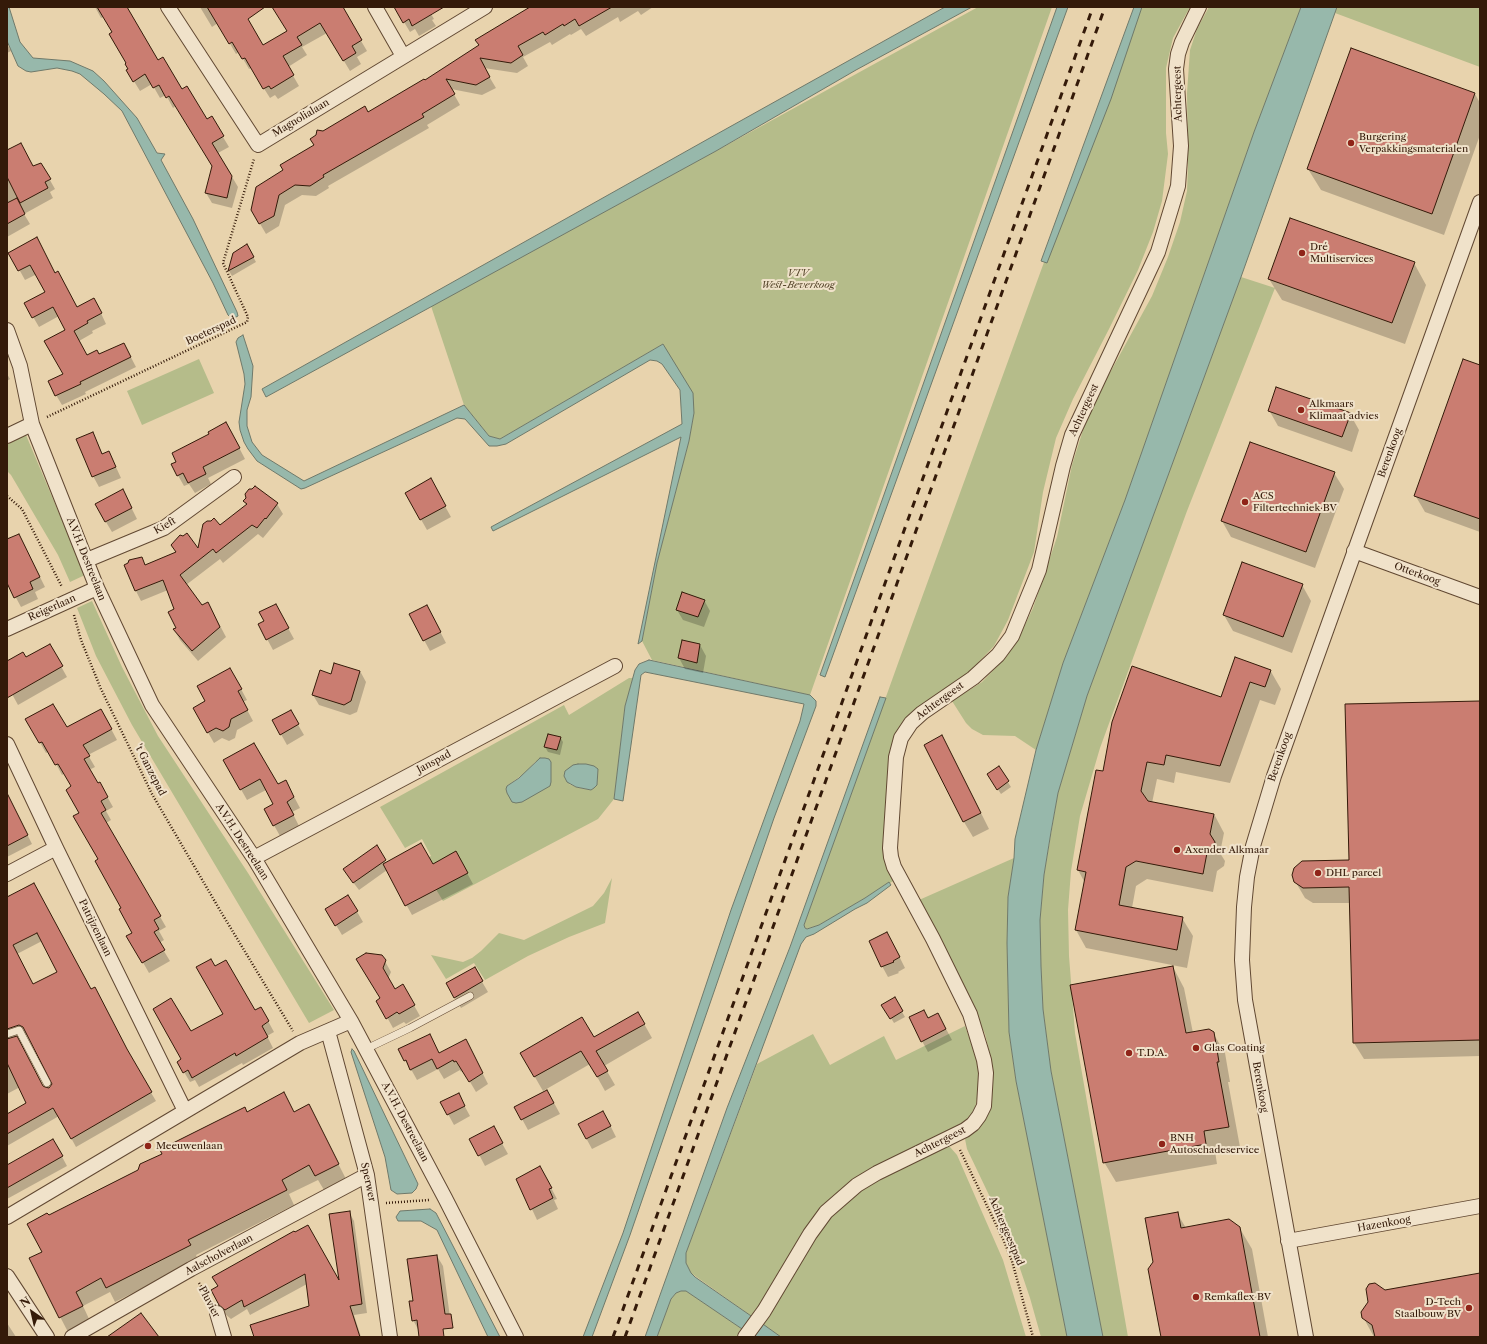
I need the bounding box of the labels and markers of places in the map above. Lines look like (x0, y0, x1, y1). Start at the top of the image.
place label: Burgering Verpakkingsmaterialen (1359, 131, 1468, 154)
marker: Burgering Verpakkingsmaterialen (1346, 138, 1356, 148)
place label: Dré Multiservices (1310, 241, 1373, 264)
marker: Dré Multiservices (1297, 248, 1307, 258)
place label: Alkmaars Klimaat advies (1309, 398, 1379, 422)
marker: Alkmaars Klimaat advies (1296, 405, 1306, 415)
place label: ACS Filtertechniek BV (1253, 490, 1337, 514)
marker: ACS Filtertechniek BV (1240, 497, 1250, 507)
place label: Axender Alkmaar (1185, 844, 1269, 856)
marker: Axender Alkmaar (1172, 845, 1182, 855)
place label: DHL parcel (1326, 867, 1381, 879)
marker: DHL parcel (1313, 868, 1323, 878)
place label: Glas Coating (1204, 1042, 1265, 1054)
marker: Glas Coating (1191, 1043, 1201, 1053)
place label: T.D.A. (1137, 1047, 1167, 1059)
marker: T.D.A. (1124, 1048, 1134, 1058)
place label: BNH Autoschadeservice (1170, 1132, 1259, 1156)
marker: BNH Autoschadeservice (1157, 1139, 1167, 1149)
place label: Meeuwenlaan (156, 1140, 223, 1152)
marker: Meeuwenlaan (143, 1141, 153, 1151)
place label: Remkaflex BV (1204, 1291, 1271, 1303)
marker: Remkaflex BV (1191, 1292, 1201, 1302)
place label: D-Tech Staalbouw BV (1395, 1296, 1461, 1320)
marker: D-Tech Staalbouw BV (1464, 1303, 1474, 1313)

